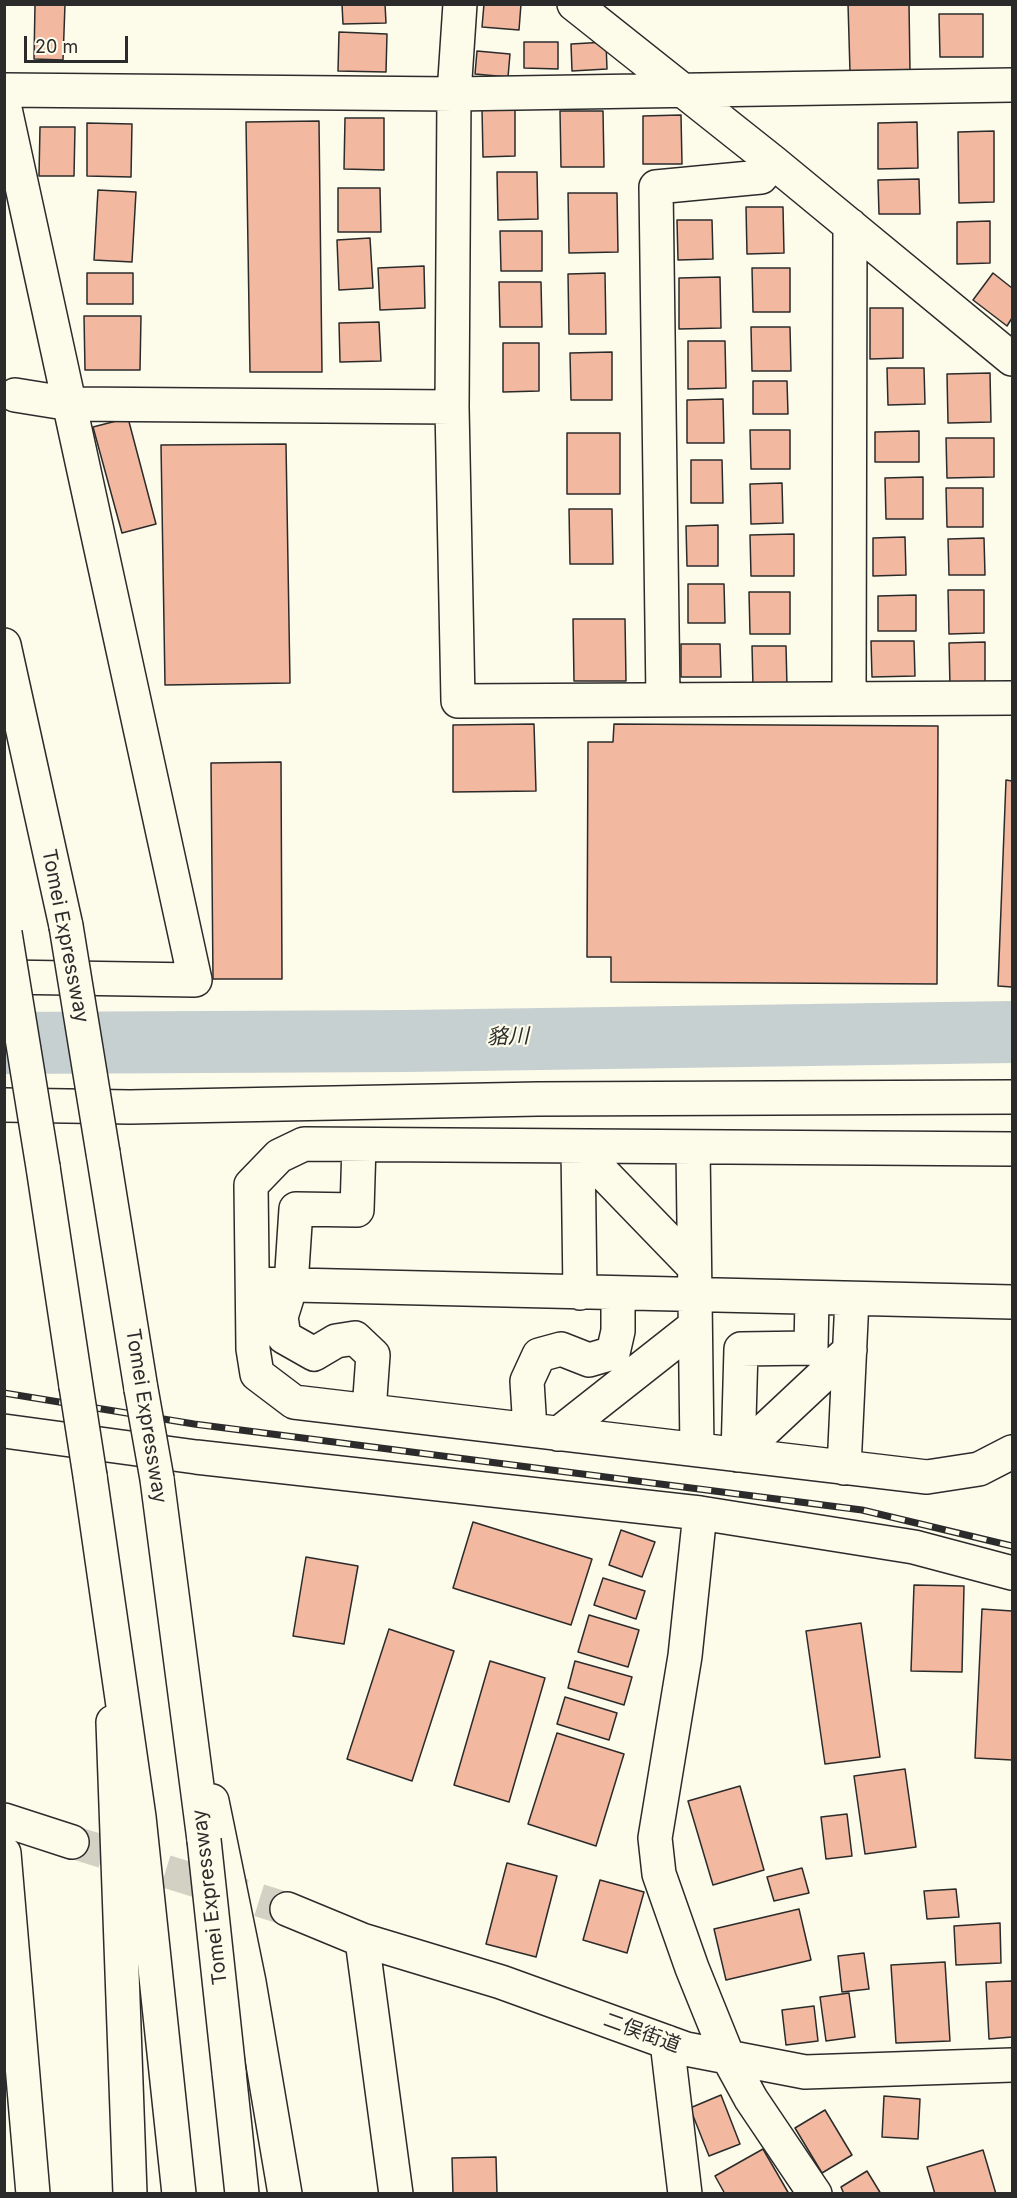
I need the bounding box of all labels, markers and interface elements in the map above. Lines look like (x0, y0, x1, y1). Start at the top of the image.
scale bar (27, 24, 130, 62)
text: 20 m (35, 36, 78, 57)
street label: Tomei Expressway (36, 847, 94, 1025)
water label: 貉川 (487, 1024, 529, 1050)
street label: Tomei Expressway (120, 1327, 172, 1505)
street label: Tomei Expressway (187, 1808, 233, 1986)
street label: 二俣街道 (600, 2008, 684, 2058)

